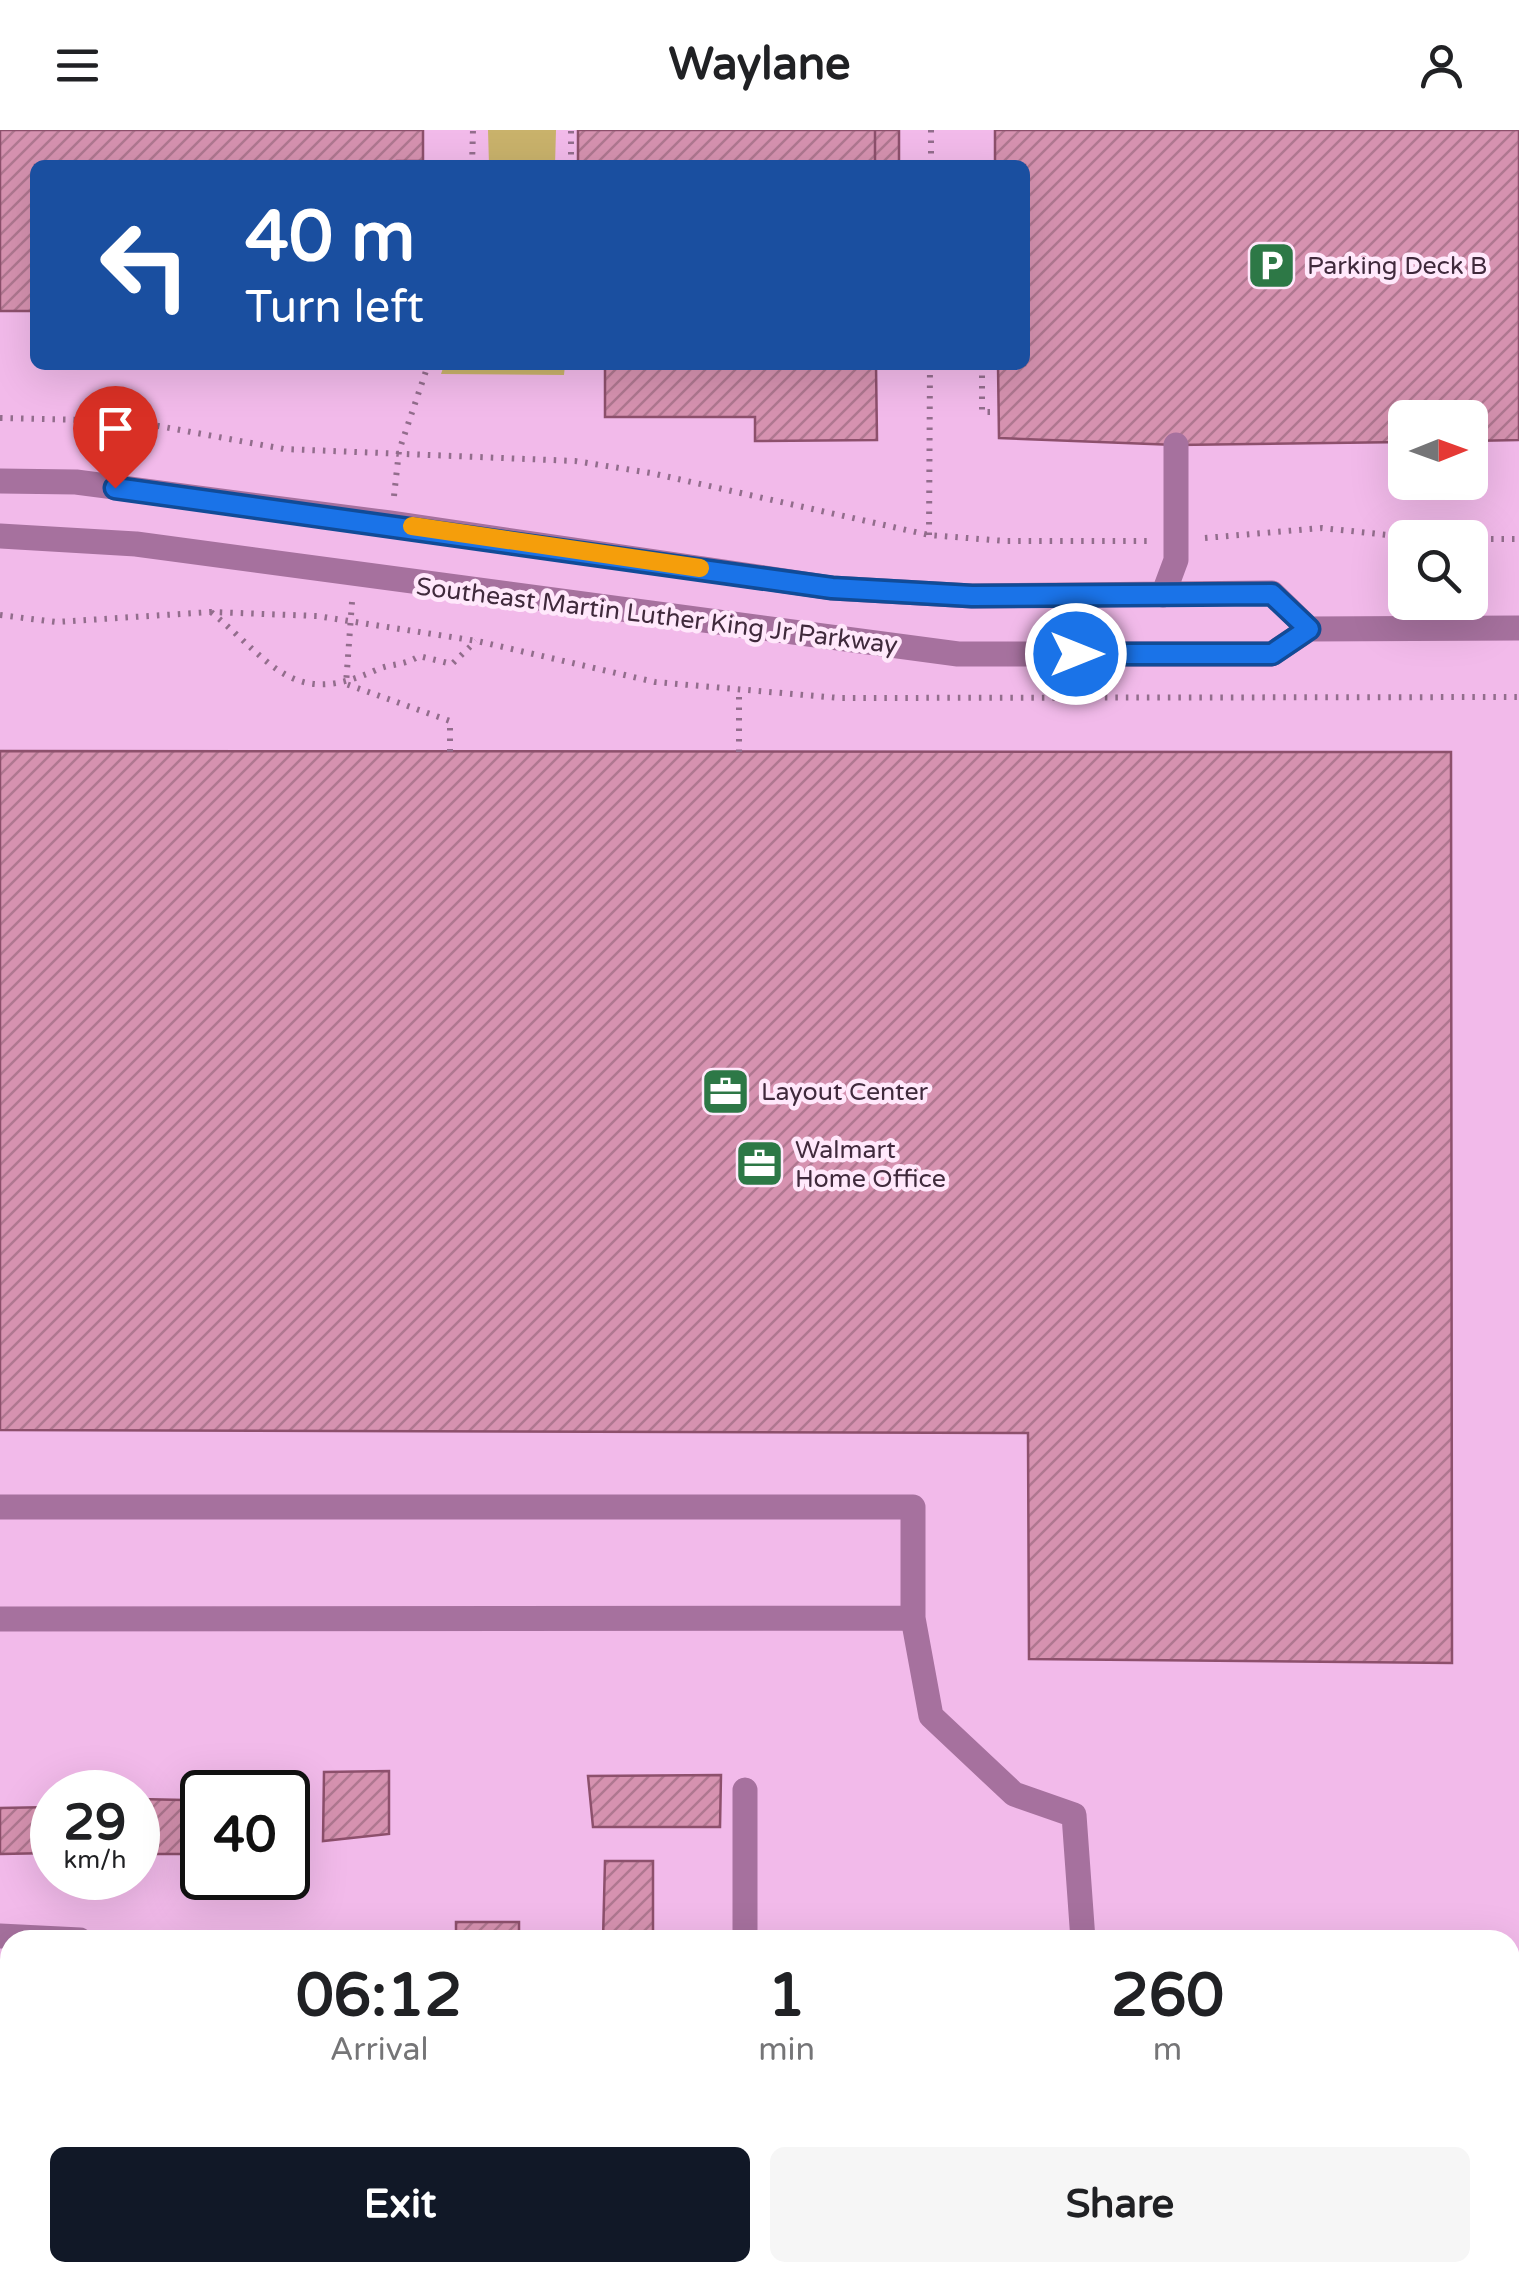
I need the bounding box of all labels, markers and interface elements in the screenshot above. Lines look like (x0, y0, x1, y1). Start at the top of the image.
icon: menu (50, 38, 105, 93)
text: Waylane (668, 38, 851, 92)
icon: person (1414, 38, 1469, 93)
text: 40 m (245, 196, 415, 280)
icon: left (80, 200, 210, 330)
parking icon: Parking Deck B (1246, 239, 1298, 291)
place label: Parking Deck B (1307, 251, 1487, 281)
text: Turn left (245, 281, 424, 335)
pin (73, 386, 158, 489)
north arrow (1388, 400, 1488, 500)
map controls (1388, 400, 1488, 620)
icon: arrive (88, 401, 143, 456)
button: search (1388, 520, 1488, 620)
street label: Southeast Martin Luther King Jr Parkway (414, 572, 899, 660)
position arrow (1024, 602, 1128, 706)
office icon: Layout Center (700, 1065, 752, 1117)
place label: Layout Center (761, 1077, 929, 1107)
place label: Walmart Home Office (795, 1135, 946, 1194)
office icon: Walmart Home Office (734, 1137, 786, 1189)
speed limit sign: 40 (180, 1770, 310, 1900)
text: 29 (64, 1793, 126, 1853)
text: km/h (64, 1845, 126, 1875)
text: 06:12 (296, 1960, 462, 2032)
text: 1 (768, 1960, 805, 2032)
text: 260 (1111, 1960, 1224, 2032)
text: Arrival (330, 2031, 429, 2069)
text: min (758, 2031, 815, 2069)
text: m (1153, 2031, 1182, 2069)
button: Exit (50, 2147, 750, 2262)
button: Share (770, 2147, 1470, 2262)

